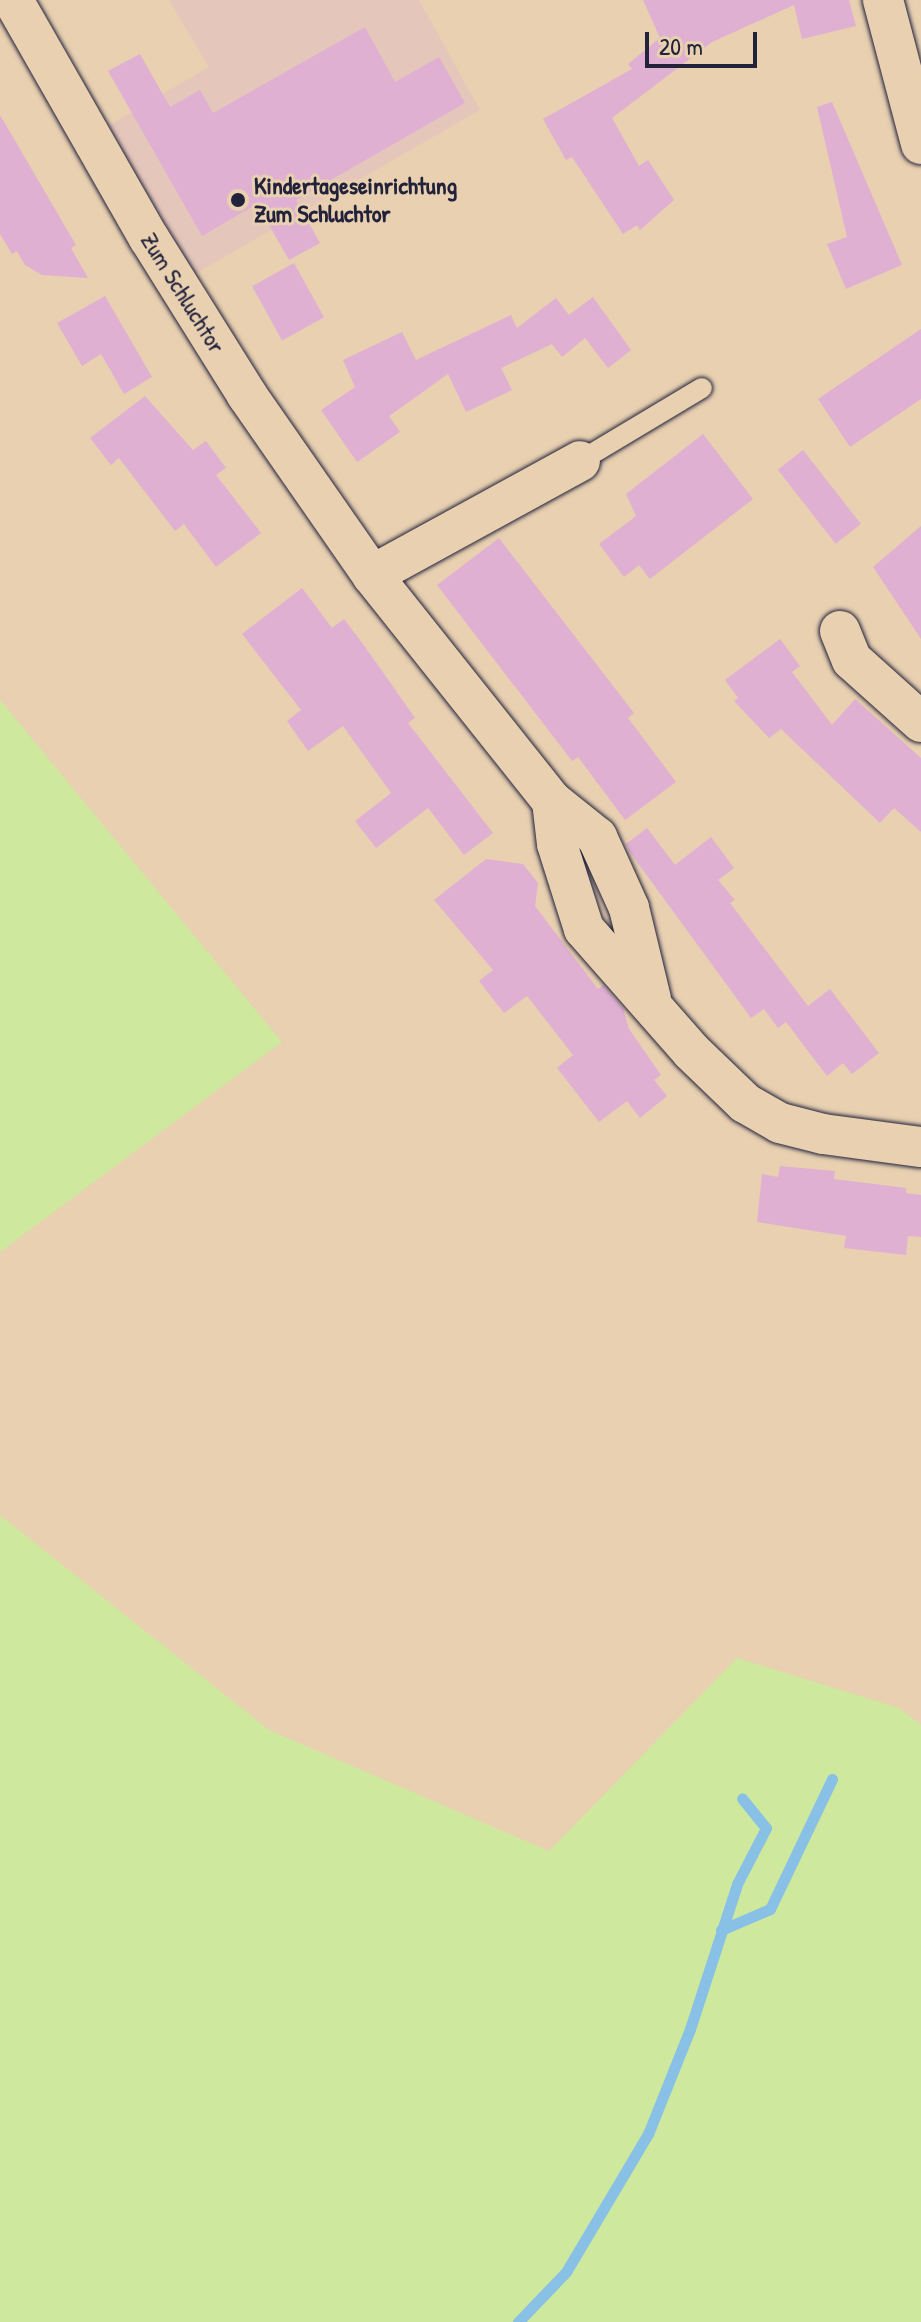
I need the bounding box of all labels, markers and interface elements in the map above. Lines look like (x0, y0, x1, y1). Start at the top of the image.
scale bar (649, 16, 761, 66)
text: 20 m (659, 30, 703, 62)
place label: Kindertageseinrichtung Zum Schluchtor (254, 172, 457, 228)
marker: Kindertageseinrichtung Zum Schluchtor (229, 191, 247, 209)
street label: Zum Schluchtor (135, 227, 231, 359)

